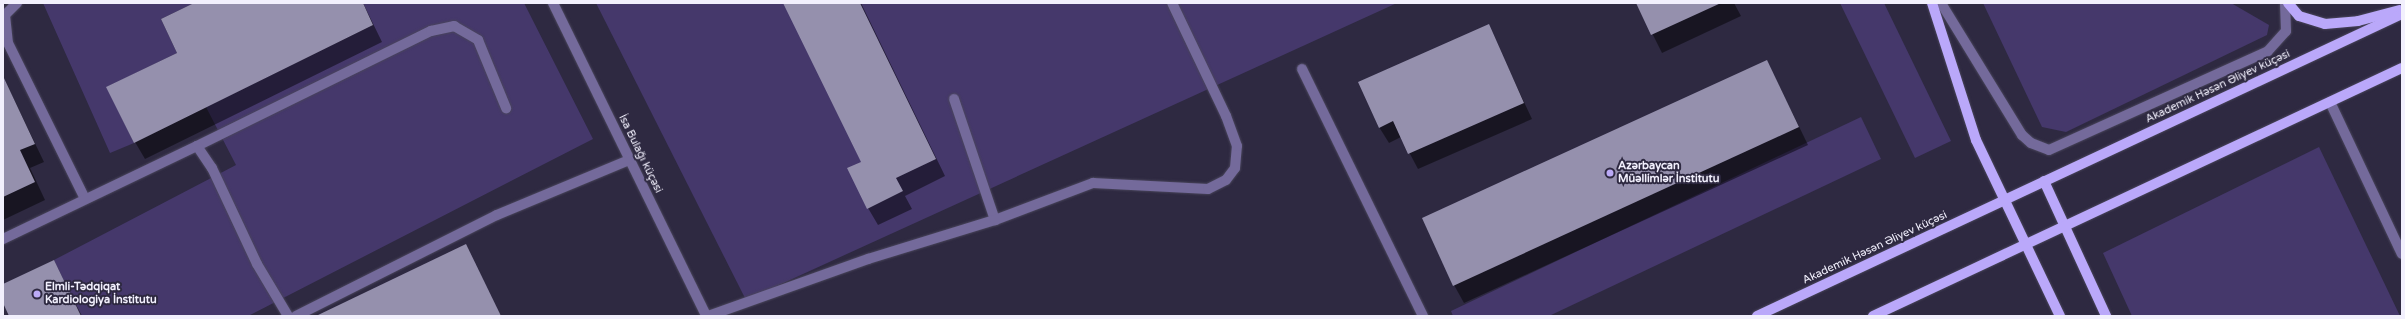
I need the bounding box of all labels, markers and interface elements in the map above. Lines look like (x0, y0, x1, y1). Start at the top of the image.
street label: Akademik Həsən Əliyev küçəsi (2144, 48, 2292, 126)
street label: İsa Bulağı küçəsi (615, 113, 665, 195)
place label: Azərbaycan Müəllimlər İnstitutu (1618, 160, 1719, 186)
marker: Azərbaycan Müəllimlər İnstitutu (1605, 168, 1615, 178)
street label: Akademik Həsən Əliyev küçəsi (1801, 209, 1949, 287)
place label: Elmli-Tədqiqat Kardiologiya İnstitutu (45, 281, 157, 307)
marker: Elmli-Tədqiqat Kardiologiya İnstitutu (32, 289, 42, 299)

